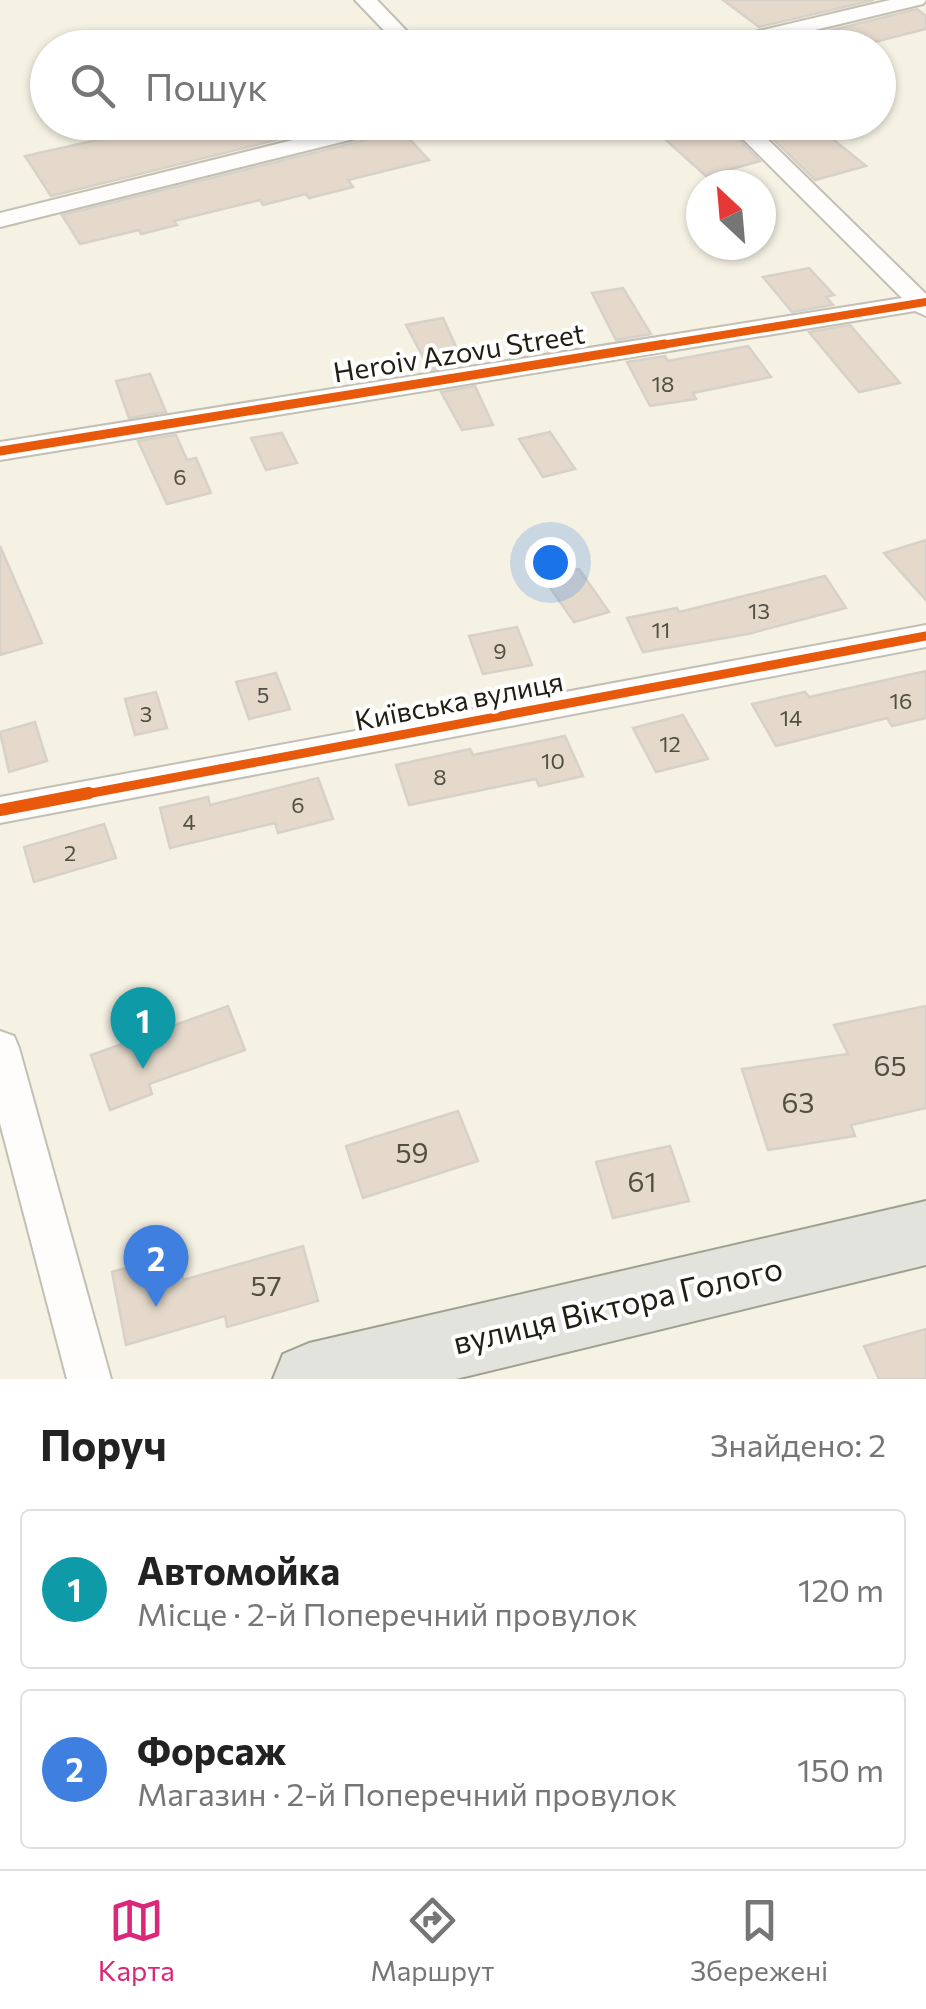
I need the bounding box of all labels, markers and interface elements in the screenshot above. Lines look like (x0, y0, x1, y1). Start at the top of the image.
search box (30, 30, 896, 140)
icon: search (65, 58, 120, 113)
text: Пошук (145, 62, 268, 109)
north arrow (686, 170, 776, 260)
street label: Heroiv Azovu Street (331, 315, 587, 389)
house number: 18 (652, 370, 674, 397)
house number: 6 (173, 463, 187, 490)
your location (525, 537, 576, 588)
house number: 13 (748, 597, 770, 624)
house number: 11 (652, 616, 670, 643)
house number: 9 (493, 637, 507, 664)
street label: Київська вулиця (352, 663, 566, 737)
house number: 5 (257, 681, 269, 708)
house number: 16 (890, 687, 912, 714)
house number: 3 (140, 700, 152, 727)
house number: 14 (780, 704, 802, 731)
house number: 12 (659, 730, 681, 757)
house number: 10 (541, 747, 565, 774)
house number: 8 (433, 763, 447, 790)
house number: 6 (291, 791, 305, 818)
house number: 4 (182, 808, 196, 835)
house number: 2 (64, 839, 76, 866)
pin: 1 (110, 986, 176, 1069)
house number: 65 (873, 1048, 907, 1082)
house number: 63 (782, 1085, 814, 1119)
house number: 59 (395, 1135, 429, 1169)
house number: 61 (628, 1164, 656, 1198)
pin: 2 (124, 1224, 188, 1307)
street label: вулиця Віктора Голого (449, 1247, 786, 1361)
house number: 57 (251, 1268, 281, 1302)
text: Поруч (40, 1418, 167, 1470)
text: Знайдено: 2 (710, 1424, 886, 1464)
text: Автомойка (137, 1546, 340, 1593)
text: 1 (67, 1569, 82, 1609)
text: 120 m (798, 1569, 884, 1609)
text: Місце · 2-й Поперечний провулок (137, 1593, 638, 1633)
text: Форсаж (137, 1726, 287, 1773)
text: 2 (65, 1749, 84, 1789)
text: 150 m (797, 1749, 884, 1789)
text: Магазин · 2-й Поперечний провулок (137, 1773, 677, 1813)
tab: Карта (98, 1893, 175, 1987)
tab: Маршрут (370, 1893, 495, 1987)
tab: Збережені (690, 1893, 828, 1987)

